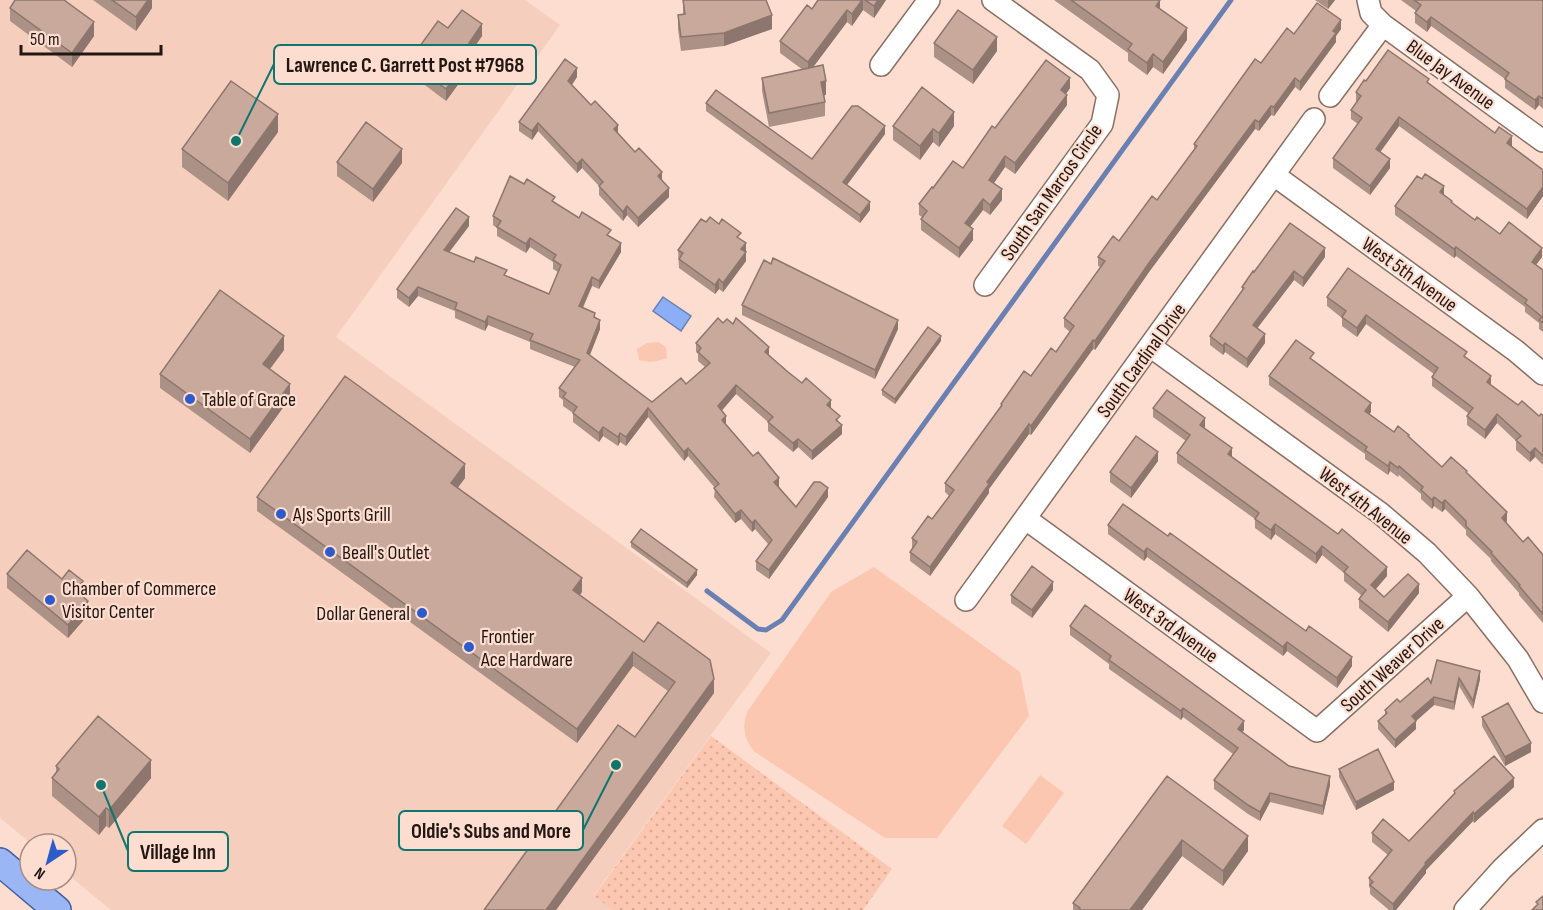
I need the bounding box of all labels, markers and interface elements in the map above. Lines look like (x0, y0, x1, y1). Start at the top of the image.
scale bar (21, 18, 160, 56)
text: 50 m (30, 29, 60, 50)
street label: Blue Jay Avenue (1401, 35, 1499, 115)
callout: Lawrence C. Garrett Post #7968 (274, 45, 536, 84)
text: Lawrence C. Garrett Post #7968 (286, 53, 524, 78)
street label: South San Marcos Circle (996, 120, 1108, 266)
street label: West 5th Avenue (1357, 232, 1462, 317)
street label: South Cardinal Drive (1092, 299, 1191, 423)
place label: Table of Grace (202, 388, 296, 412)
marker: Table of Grace (183, 392, 197, 406)
street label: West 4th Avenue (1314, 462, 1417, 550)
place label: AJs Sports Grill (292, 503, 391, 527)
marker: AJs Sports Grill (274, 507, 288, 521)
place label: Beall's Outlet (342, 541, 430, 565)
marker: Beall's Outlet (323, 545, 337, 559)
place label: Chamber of Commerce Visitor Center (62, 577, 216, 624)
street label: West 3rd Avenue (1118, 583, 1223, 668)
marker: Chamber of Commerce Visitor Center (43, 593, 57, 607)
place label: Dollar General (316, 602, 410, 626)
marker: Dollar General (415, 606, 429, 620)
street label: South Weaver Drive (1336, 612, 1449, 717)
place label: Frontier Ace Hardware (480, 625, 573, 672)
marker: Frontier Ace Hardware (462, 640, 476, 654)
callout: Oldie's Subs and More (399, 811, 583, 850)
text: Oldie's Subs and More (411, 819, 571, 844)
north arrow (18, 832, 78, 892)
callout: Village Inn (128, 832, 228, 871)
text: Village Inn (140, 840, 216, 865)
text: N (31, 863, 49, 883)

